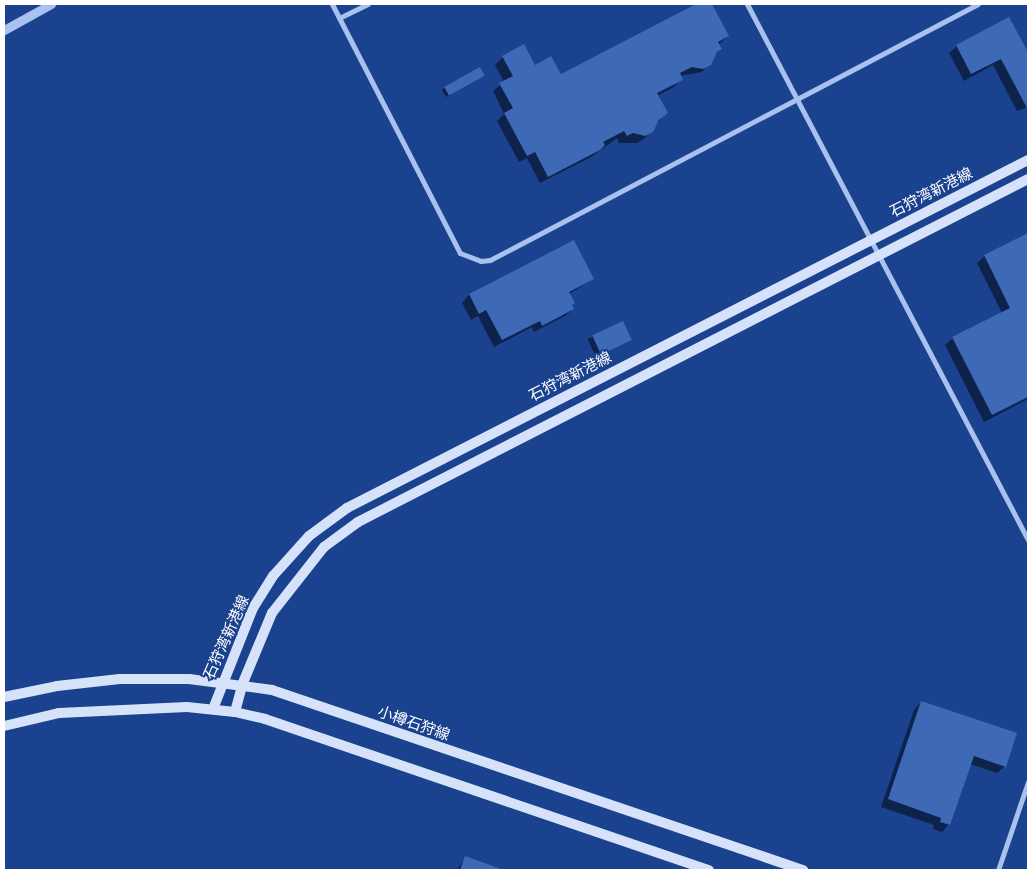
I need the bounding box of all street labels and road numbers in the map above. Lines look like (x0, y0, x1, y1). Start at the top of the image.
street label: 石狩湾新港線 (887, 164, 975, 220)
street label: 石狩湾新港線 (526, 348, 614, 404)
street label: 石狩湾新港線 (199, 592, 253, 682)
street label: 小樽石狩線 (376, 702, 452, 744)

